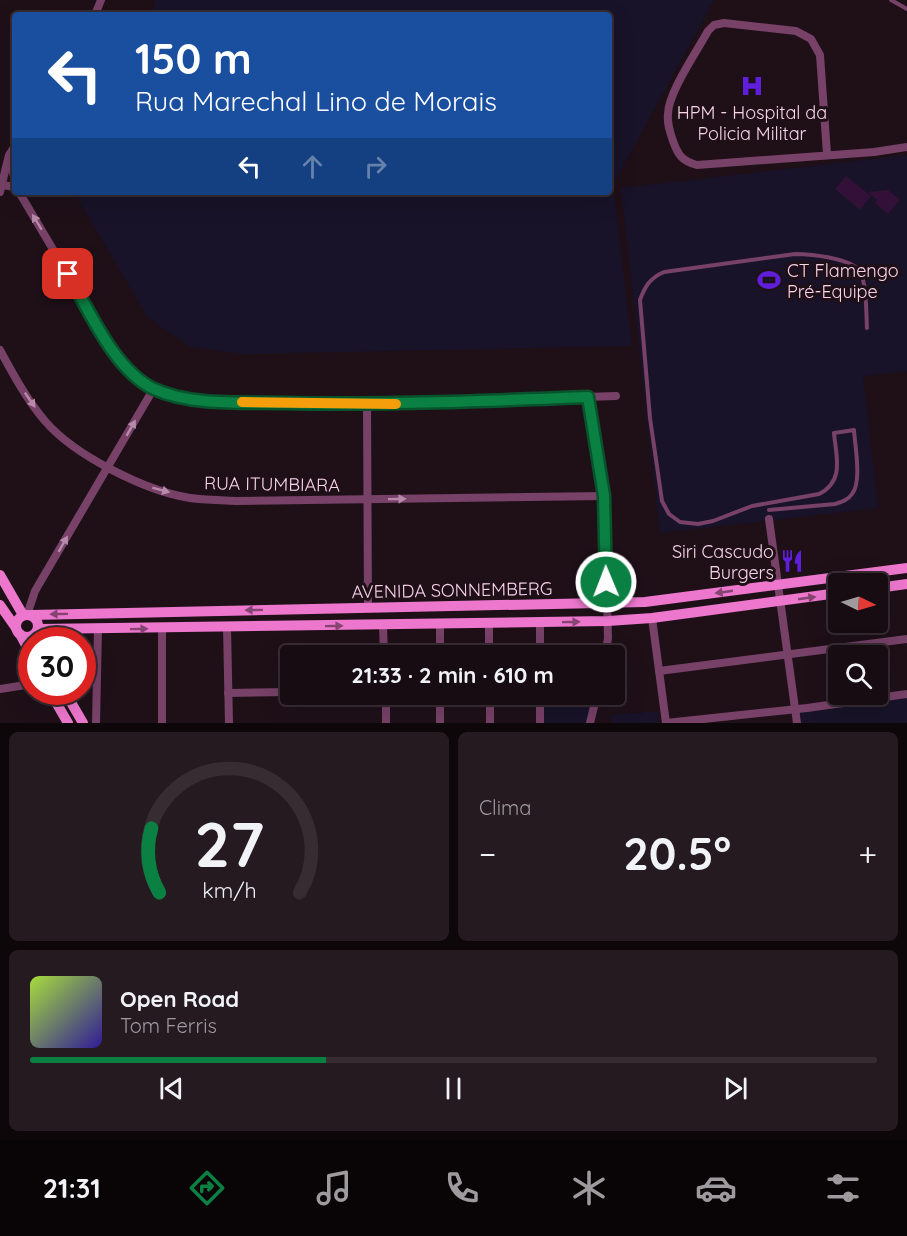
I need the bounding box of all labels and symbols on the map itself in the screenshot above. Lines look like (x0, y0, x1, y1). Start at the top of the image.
hospital icon: HPM - Hospital da Policia Militar (739, 73, 765, 99)
place label: HPM - Hospital da Policia Militar (677, 101, 827, 145)
one-way arrow (31, 214, 42, 230)
pin (42, 248, 93, 299)
place label: CT Flamengo Pré-Equipe (787, 259, 899, 303)
sports icon: CT Flamengo Pré-Equipe (756, 267, 782, 293)
one-way arrow (24, 392, 35, 408)
one-way arrow (125, 420, 136, 436)
street label: RUA ITUMBIARA (204, 471, 340, 497)
one-way arrow (152, 486, 170, 496)
one-way arrow (388, 494, 407, 504)
one-way arrow (58, 535, 68, 552)
place label: Siri Cascudo Burgers (672, 540, 774, 584)
restaurant icon: Siri Cascudo Burgers (779, 548, 805, 574)
position arrow (574, 550, 638, 614)
north arrow (828, 573, 888, 633)
street label: AVENIDA SONNEMBERG (351, 577, 553, 603)
one-way arrow (714, 587, 733, 596)
one-way arrow (797, 593, 816, 602)
one-way arrow (244, 605, 263, 614)
one-way arrow (49, 609, 68, 619)
one-way arrow (561, 617, 580, 627)
one-way arrow (325, 621, 344, 631)
one-way arrow (130, 624, 149, 633)
speed limit sign: 30 (18, 627, 96, 705)

